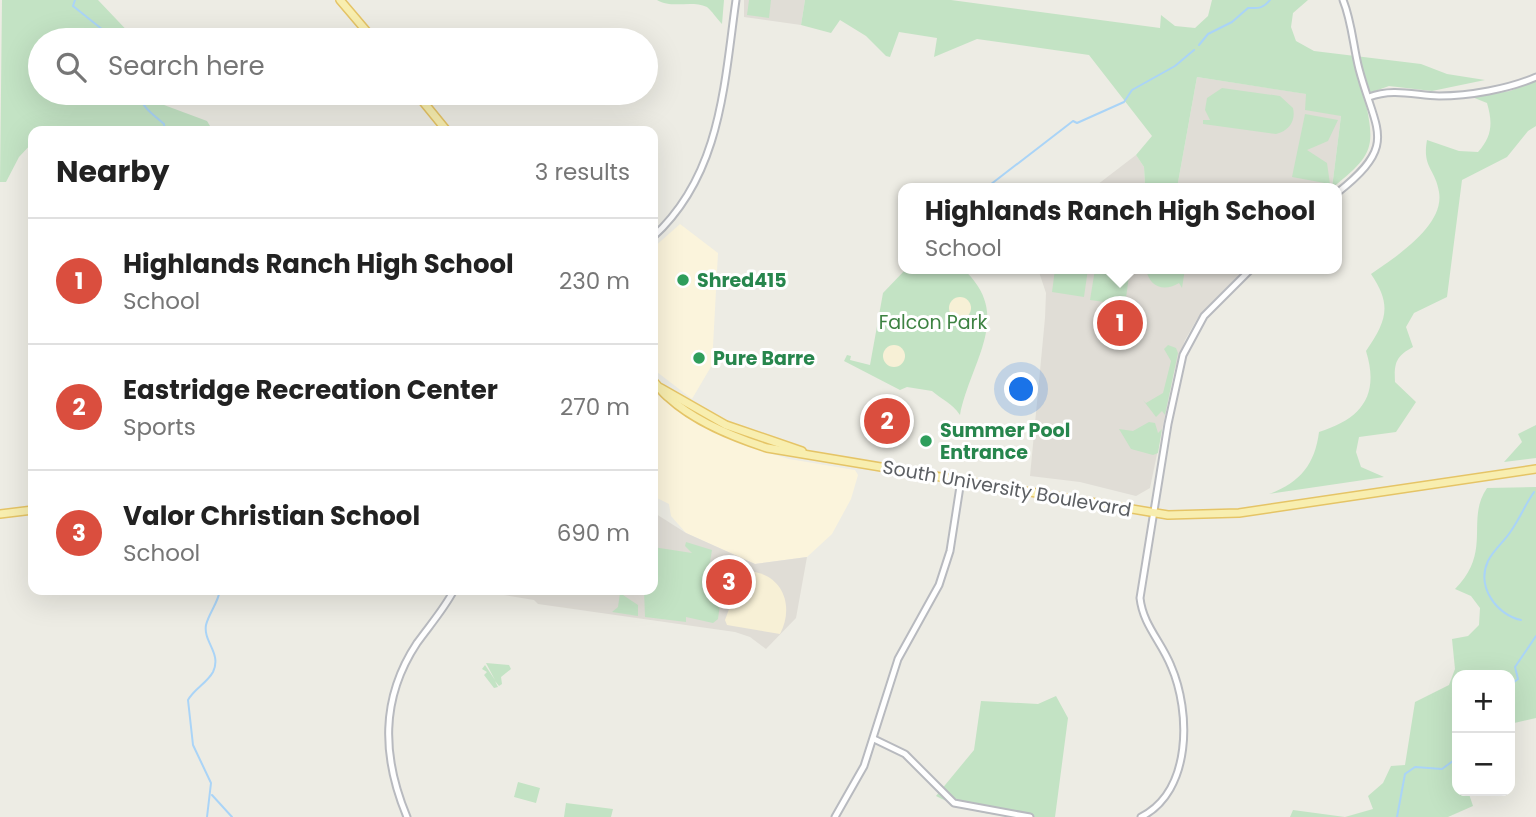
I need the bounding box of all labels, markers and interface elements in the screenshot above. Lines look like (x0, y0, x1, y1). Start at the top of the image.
search box (28, 28, 658, 105)
icon: search (52, 48, 90, 86)
text: Search here (108, 48, 265, 84)
text: Nearby (56, 150, 170, 193)
text: 3 results (535, 156, 630, 188)
popup (898, 183, 1342, 274)
text: Highlands Ranch High School (925, 193, 1315, 229)
text: School (925, 232, 1002, 264)
text: Highlands Ranch High School (123, 246, 514, 282)
text: 1 (75, 265, 83, 297)
text: 230 m (559, 265, 630, 297)
place label: Shred415 (697, 267, 787, 294)
marker: Shred415 (675, 272, 691, 288)
text: School (123, 285, 200, 317)
pin: 1 (1097, 297, 1143, 349)
park label: Falcon Park (879, 309, 988, 336)
place label: Pure Barre (713, 345, 815, 372)
marker: Pure Barre (691, 350, 707, 366)
text: Eastridge Recreation Center (123, 372, 498, 408)
your location (1004, 372, 1038, 406)
text: 2 (72, 391, 86, 423)
text: 270 m (560, 391, 630, 423)
pin: 2 (864, 395, 910, 447)
text: Sports (123, 411, 196, 443)
place label: Summer Pool Entrance (940, 417, 1070, 466)
marker: Summer Pool Entrance (918, 433, 934, 449)
street label: South University Boulevard (881, 453, 1133, 524)
text: Valor Christian School (123, 498, 420, 534)
text: 3 (72, 517, 86, 549)
text: 690 m (557, 517, 630, 549)
text: School (123, 537, 200, 569)
pin: 3 (706, 556, 752, 608)
map controls (1452, 670, 1515, 796)
button: + (1452, 670, 1515, 733)
button: − (1452, 733, 1515, 796)

